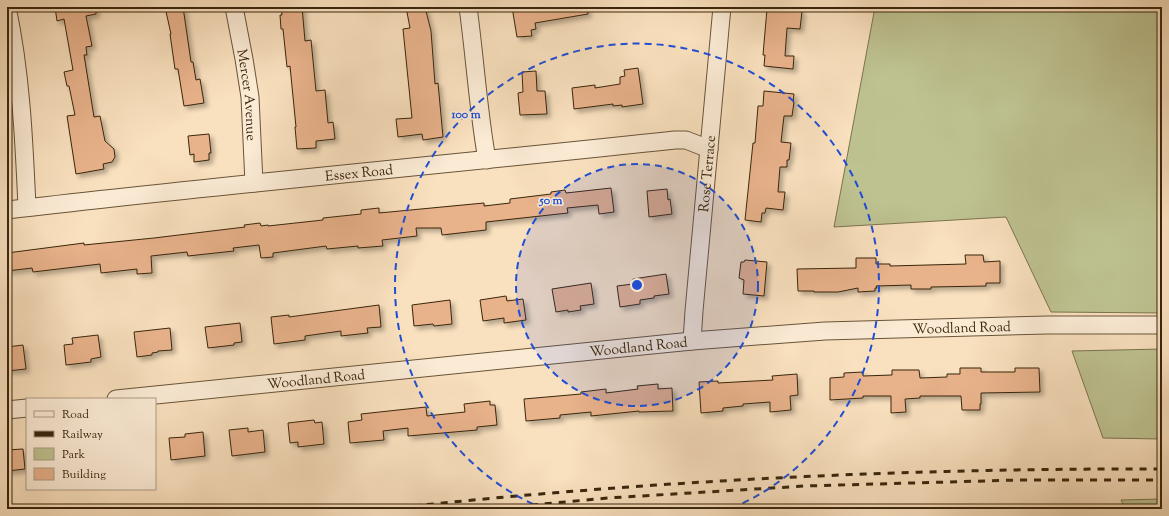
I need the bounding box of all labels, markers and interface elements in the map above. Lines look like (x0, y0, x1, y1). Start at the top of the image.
street label: Mercer Avenue (230, 48, 260, 141)
text: 100 m (450, 106, 481, 124)
street label: Rose Terrace (695, 135, 722, 213)
street label: Essex Road (324, 161, 394, 188)
text: 50 m (539, 192, 563, 210)
centre of rings (630, 278, 644, 292)
street label: Woodland Road (912, 318, 1011, 341)
street label: Woodland Road (589, 334, 689, 363)
street label: Woodland Road (266, 366, 366, 396)
legend (26, 398, 156, 490)
text: Road (62, 406, 89, 424)
text: Railway (62, 426, 103, 444)
text: Park (62, 446, 85, 464)
text: Building (62, 466, 106, 484)

